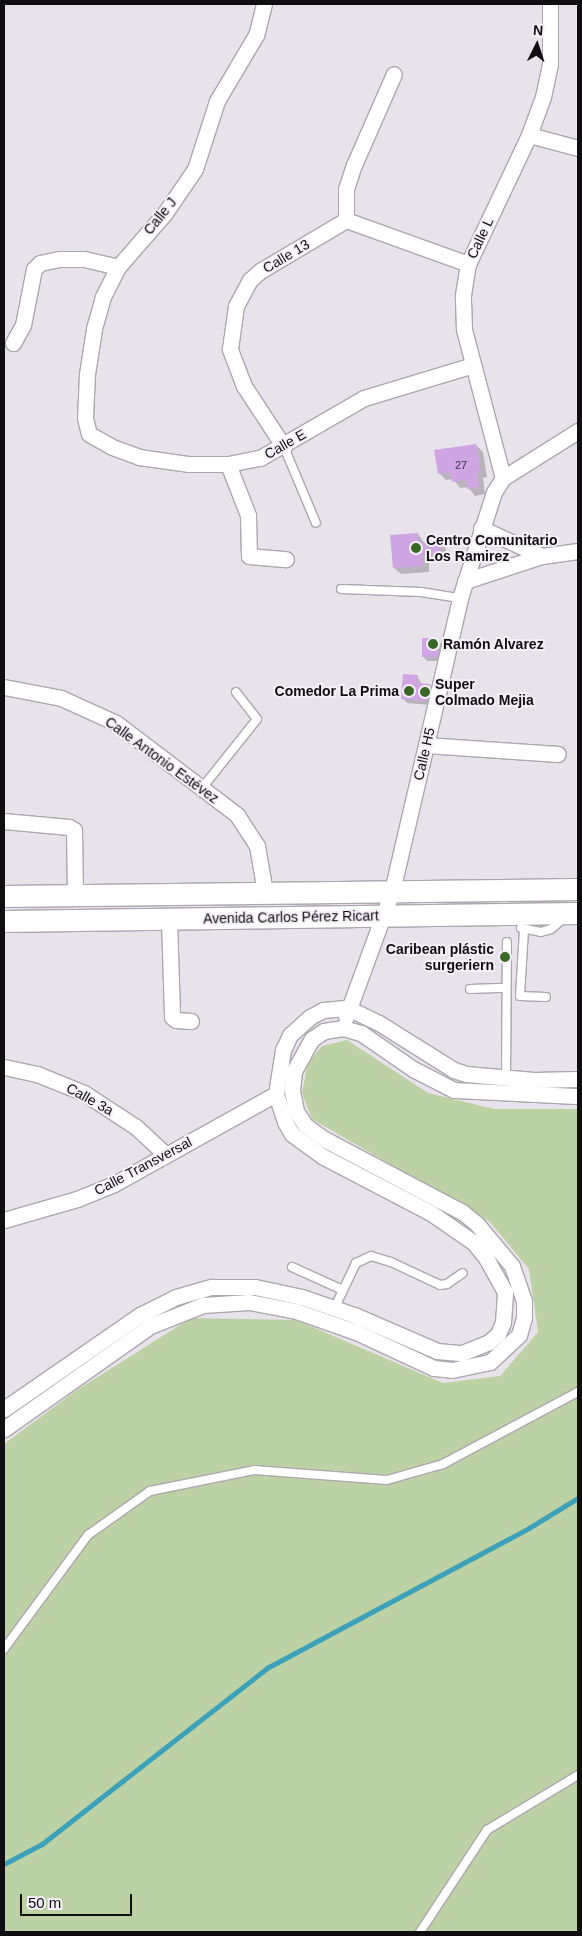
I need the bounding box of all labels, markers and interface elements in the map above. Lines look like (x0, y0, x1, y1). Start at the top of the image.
north arrow (512, 20, 562, 70)
text: N (532, 22, 544, 38)
street label: Calle J (140, 194, 180, 238)
street label: Calle L (463, 215, 497, 261)
street label: Calle 13 (260, 236, 312, 276)
street label: Calle E (261, 425, 309, 463)
house number: 27 (455, 458, 467, 472)
place label: Centro Comunitario Los Ramirez (426, 532, 557, 564)
marker: Centro Comunitario Los Ramirez (410, 542, 422, 554)
place label: Ramón Alvarez (443, 636, 544, 652)
marker: Ramón Alvarez (427, 638, 439, 650)
place label: Super Colmado Mejia (435, 676, 534, 709)
place label: Comedor La Prima (275, 683, 399, 699)
marker: Comedor La Prima (403, 685, 415, 697)
marker: Super Colmado Mejia (419, 686, 431, 698)
street label: Calle Antonio Estévez (102, 713, 222, 807)
street label: Calle H5 (410, 726, 438, 782)
street label: Avenida Carlos Pérez Ricart (203, 907, 379, 927)
place label: Caribean plástic surgeriern (386, 941, 494, 974)
marker: Caribean plástic surgeriern (498, 950, 512, 964)
street label: Calle 3a (63, 1079, 117, 1119)
street label: Calle Transversal (91, 1133, 195, 1199)
scale bar (22, 1884, 135, 1916)
text: 50 m (28, 1894, 61, 1911)

